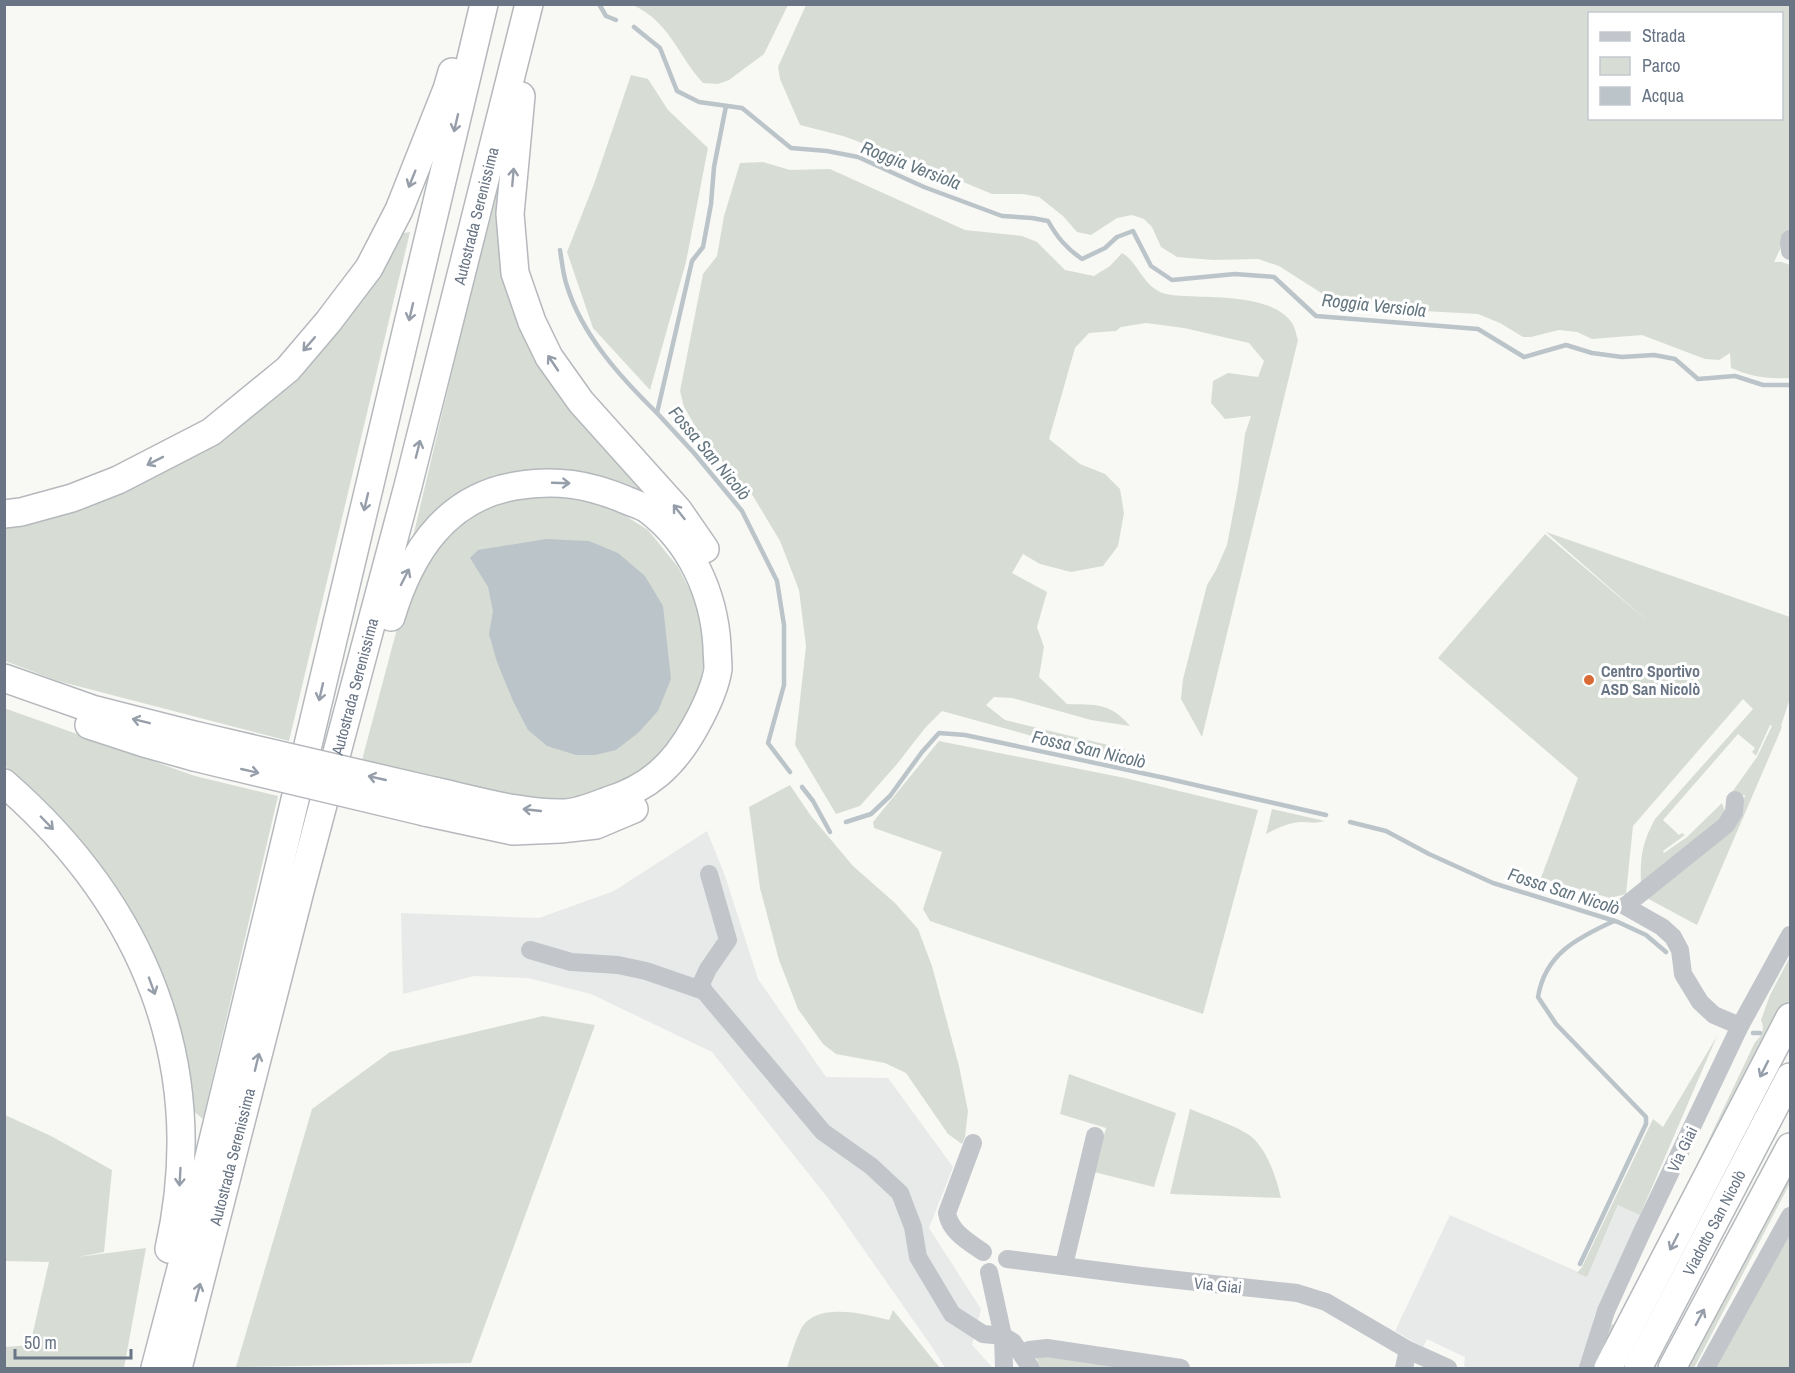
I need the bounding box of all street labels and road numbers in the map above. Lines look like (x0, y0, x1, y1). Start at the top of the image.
street label: Autostrada Serenissima (448, 144, 504, 288)
street label: Autostrada Serenissima (325, 615, 383, 758)
street label: Autostrada Serenissima (204, 1085, 260, 1229)
street label: Via Giai (1662, 1123, 1702, 1175)
street label: Viadotto San Nicolò (1677, 1166, 1751, 1279)
street label: Via Giai (1193, 1272, 1243, 1298)

